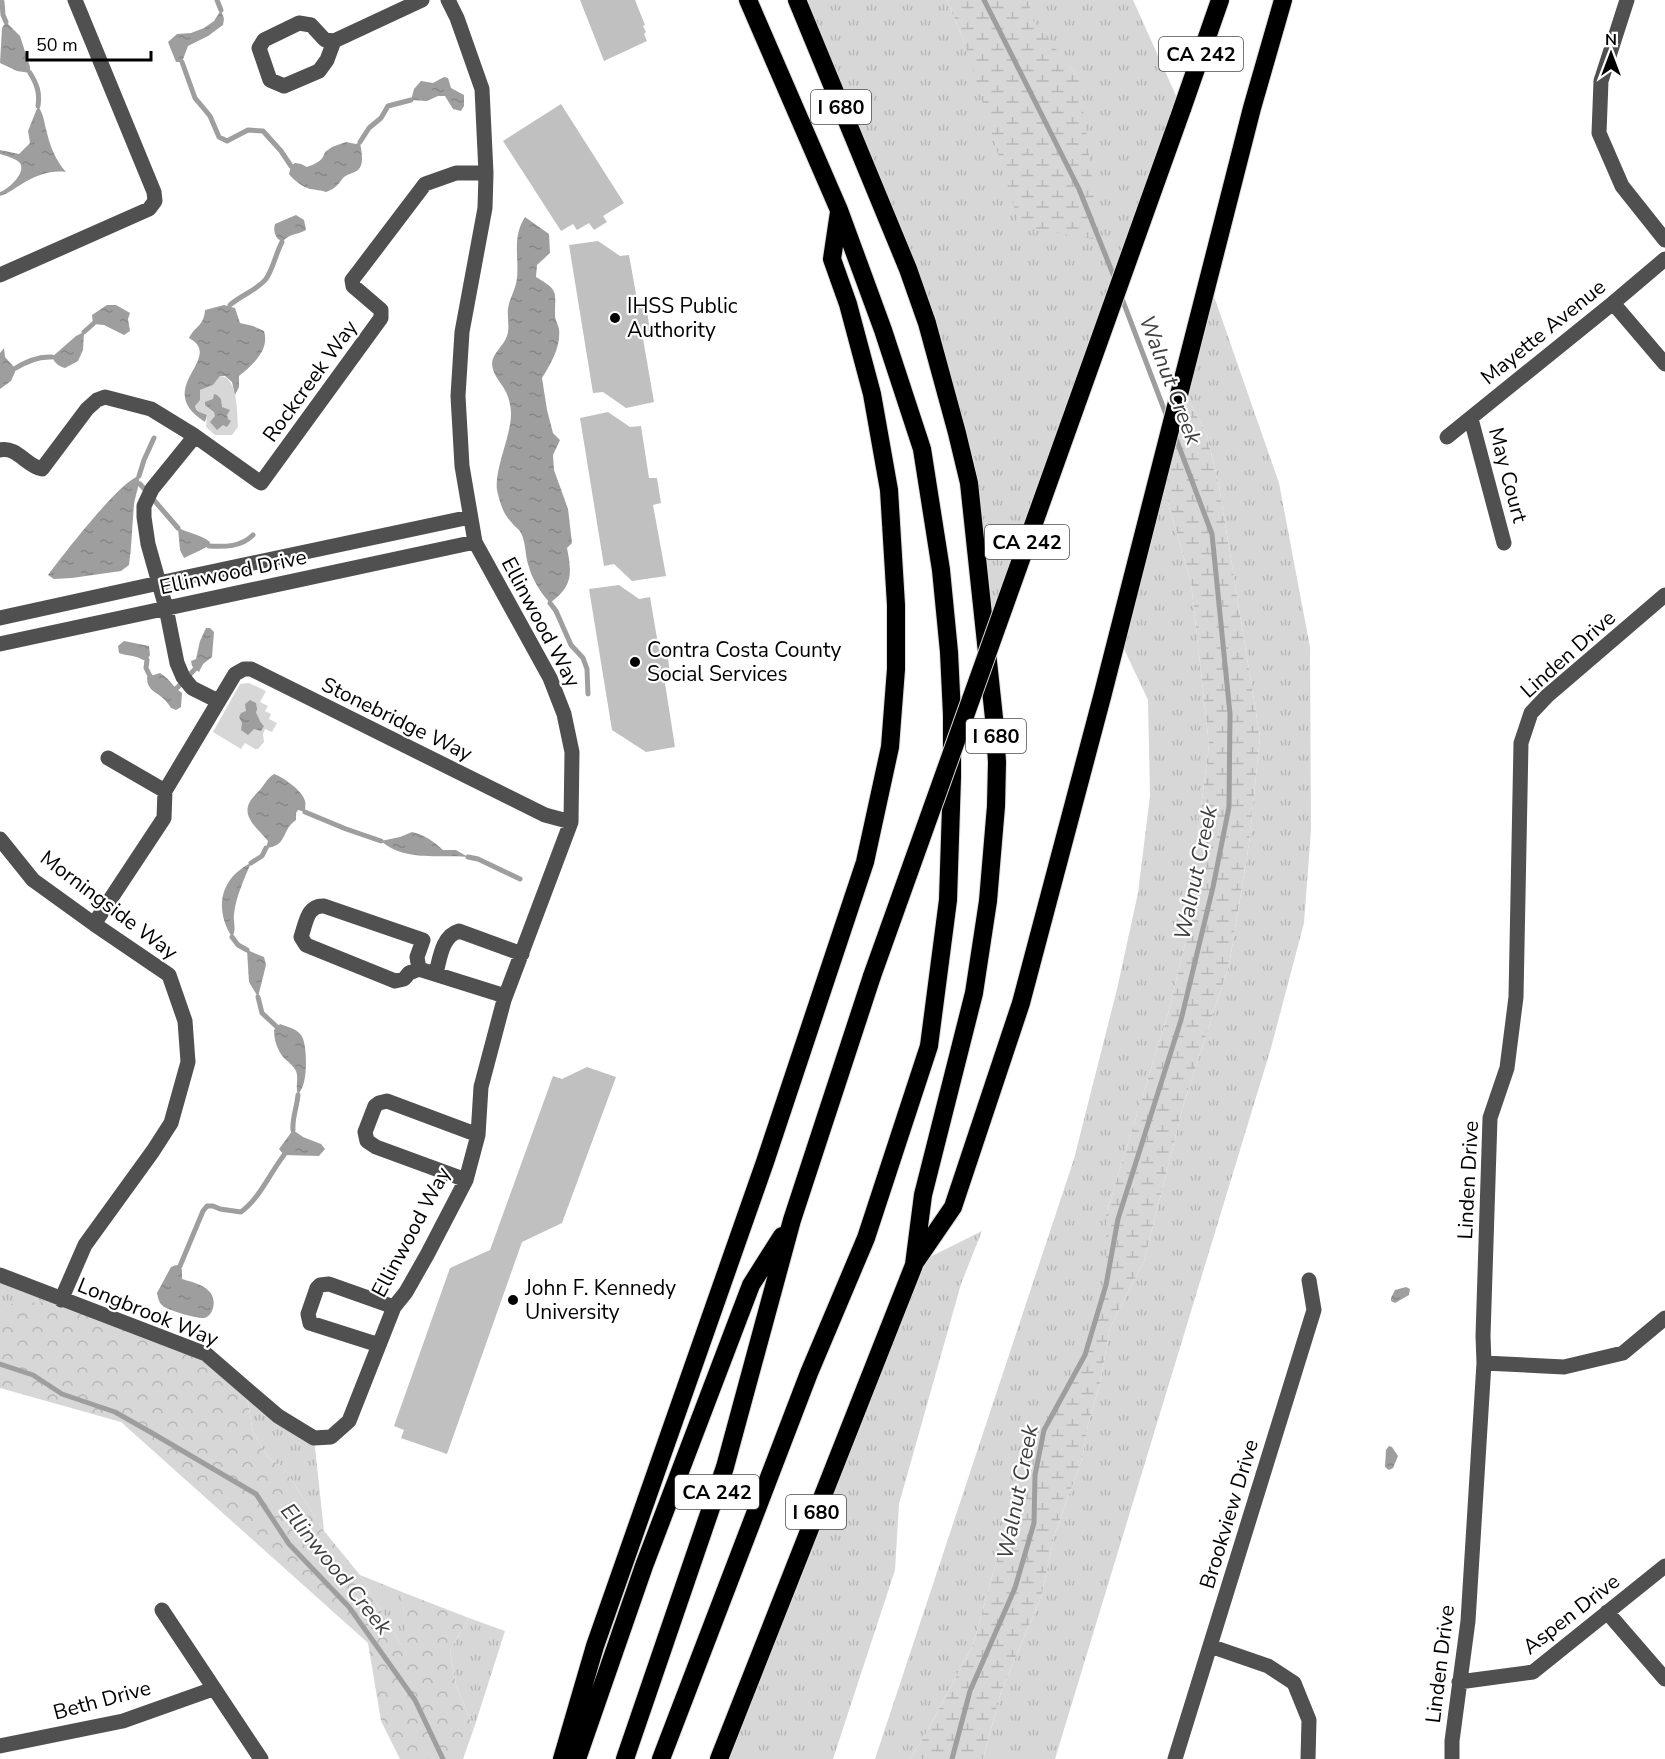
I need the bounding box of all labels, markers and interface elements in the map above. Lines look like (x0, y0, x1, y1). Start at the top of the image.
scale bar (27, 24, 152, 62)
north arrow (1581, 24, 1641, 84)
text: N (1605, 29, 1617, 51)
text: 50 m (36, 33, 78, 57)
road number: CA 242 (1159, 37, 1243, 71)
road number: I 680 (811, 90, 871, 124)
street label: Mayette Avenue (1475, 273, 1611, 391)
place label: IHSS Public Authority (627, 292, 738, 344)
marker: IHSS Public Authority (608, 311, 622, 325)
water label: Walnut Creek (1132, 311, 1209, 450)
street label: Rockcreek Way (256, 314, 364, 448)
street label: May Court (1482, 424, 1534, 526)
road number: CA 242 (985, 525, 1069, 559)
street label: Ellinwood Drive (157, 543, 309, 601)
street label: Ellinwood Way (495, 552, 587, 692)
street label: Linden Drive (1515, 604, 1621, 704)
place label: Contra Costa County Social Services (647, 636, 842, 688)
marker: Contra Costa County Social Services (628, 655, 642, 669)
street label: Stonebridge Way (317, 670, 477, 768)
road number: I 680 (966, 719, 1026, 753)
water label: Walnut Creek (1167, 802, 1225, 943)
street label: Morningside Way (34, 844, 184, 966)
street label: Linden Drive (1451, 1120, 1485, 1240)
street label: Ellinwood Way (365, 1162, 457, 1302)
street label: Longbrook Way (73, 1271, 223, 1353)
place label: John F. Kennedy University (524, 1274, 676, 1326)
marker: John F. Kennedy University (506, 1293, 520, 1307)
water label: Walnut Creek (990, 1421, 1046, 1562)
street label: Brookview Drive (1193, 1436, 1265, 1592)
road number: CA 242 (675, 1475, 759, 1509)
road number: I 680 (786, 1495, 846, 1529)
water label: Ellinwood Creek (274, 1497, 399, 1642)
street label: Aspen Drive (1517, 1567, 1625, 1661)
street label: Linden Drive (1419, 1603, 1461, 1725)
street label: Beth Drive (50, 1674, 154, 1726)

